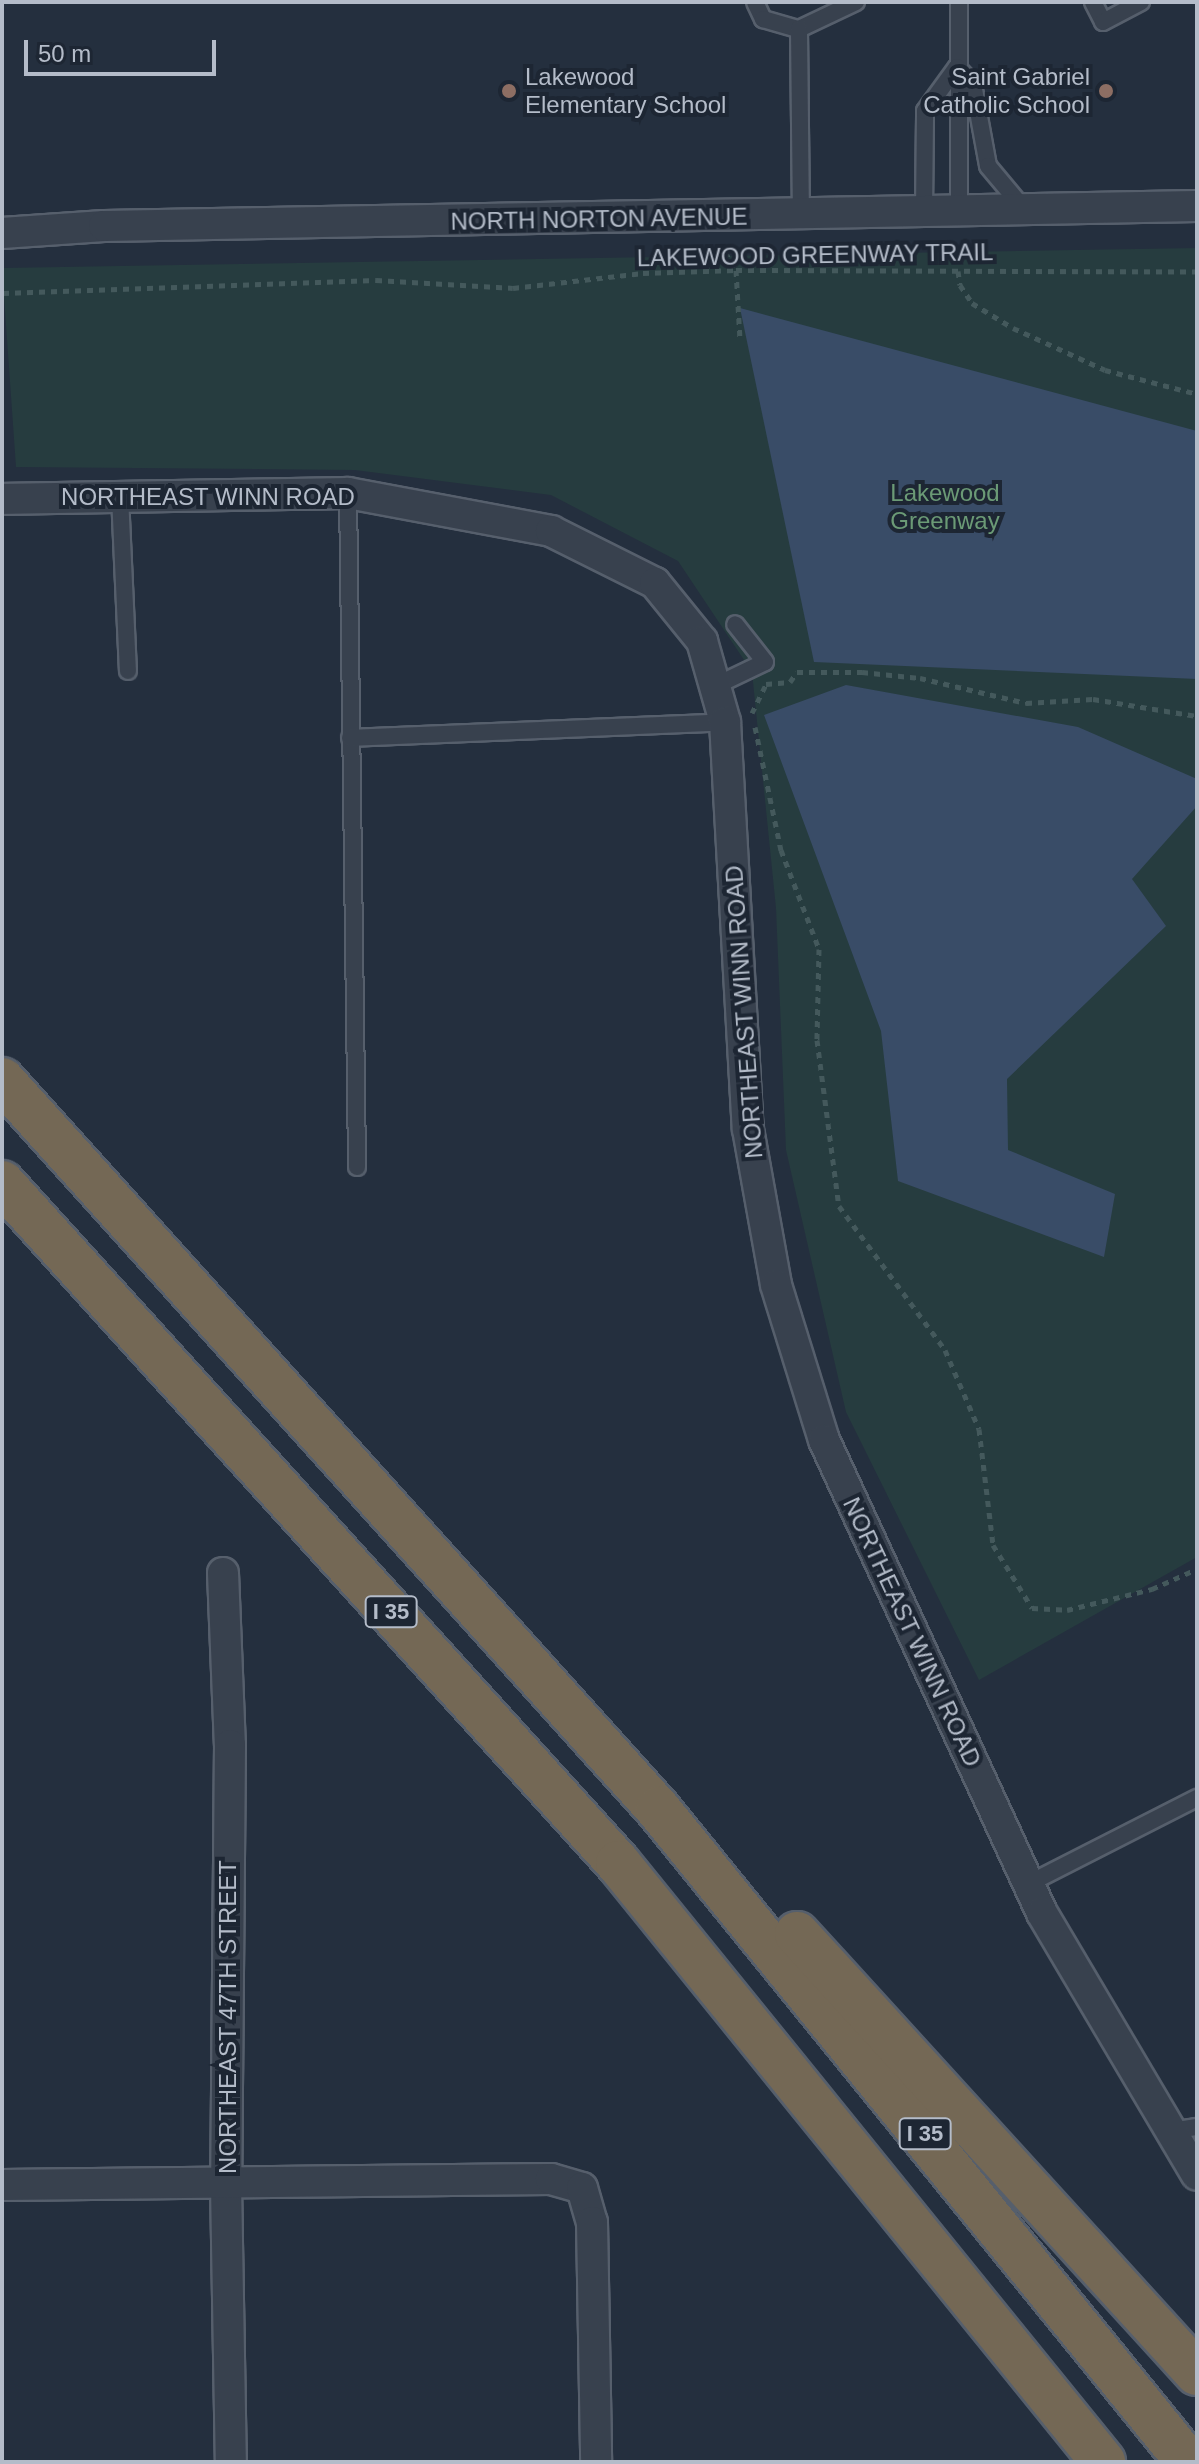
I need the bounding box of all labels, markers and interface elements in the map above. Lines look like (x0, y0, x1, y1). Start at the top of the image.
scale bar (28, 24, 220, 74)
text: 50 m (38, 40, 91, 67)
place label: Lakewood Elementary School (525, 63, 726, 119)
place label: Saint Gabriel Catholic School (923, 63, 1090, 119)
marker: Lakewood Elementary School (500, 82, 518, 100)
marker: Saint Gabriel Catholic School (1097, 82, 1115, 100)
street label: NORTH NORTON AVENUE (450, 202, 748, 236)
street label: LAKEWOOD GREENWAY TRAIL (636, 237, 994, 273)
park label: Lakewood Greenway (890, 479, 1000, 535)
street label: NORTHEAST WINN ROAD (61, 483, 355, 511)
street label: NORTHEAST WINN ROAD (719, 864, 769, 1160)
street label: NORTHEAST WINN ROAD (837, 1493, 987, 1771)
road number: I 35 (363, 1594, 419, 1630)
street label: NORTHEAST 47TH STREET (214, 1860, 242, 2174)
road number: I 35 (897, 2116, 953, 2152)

